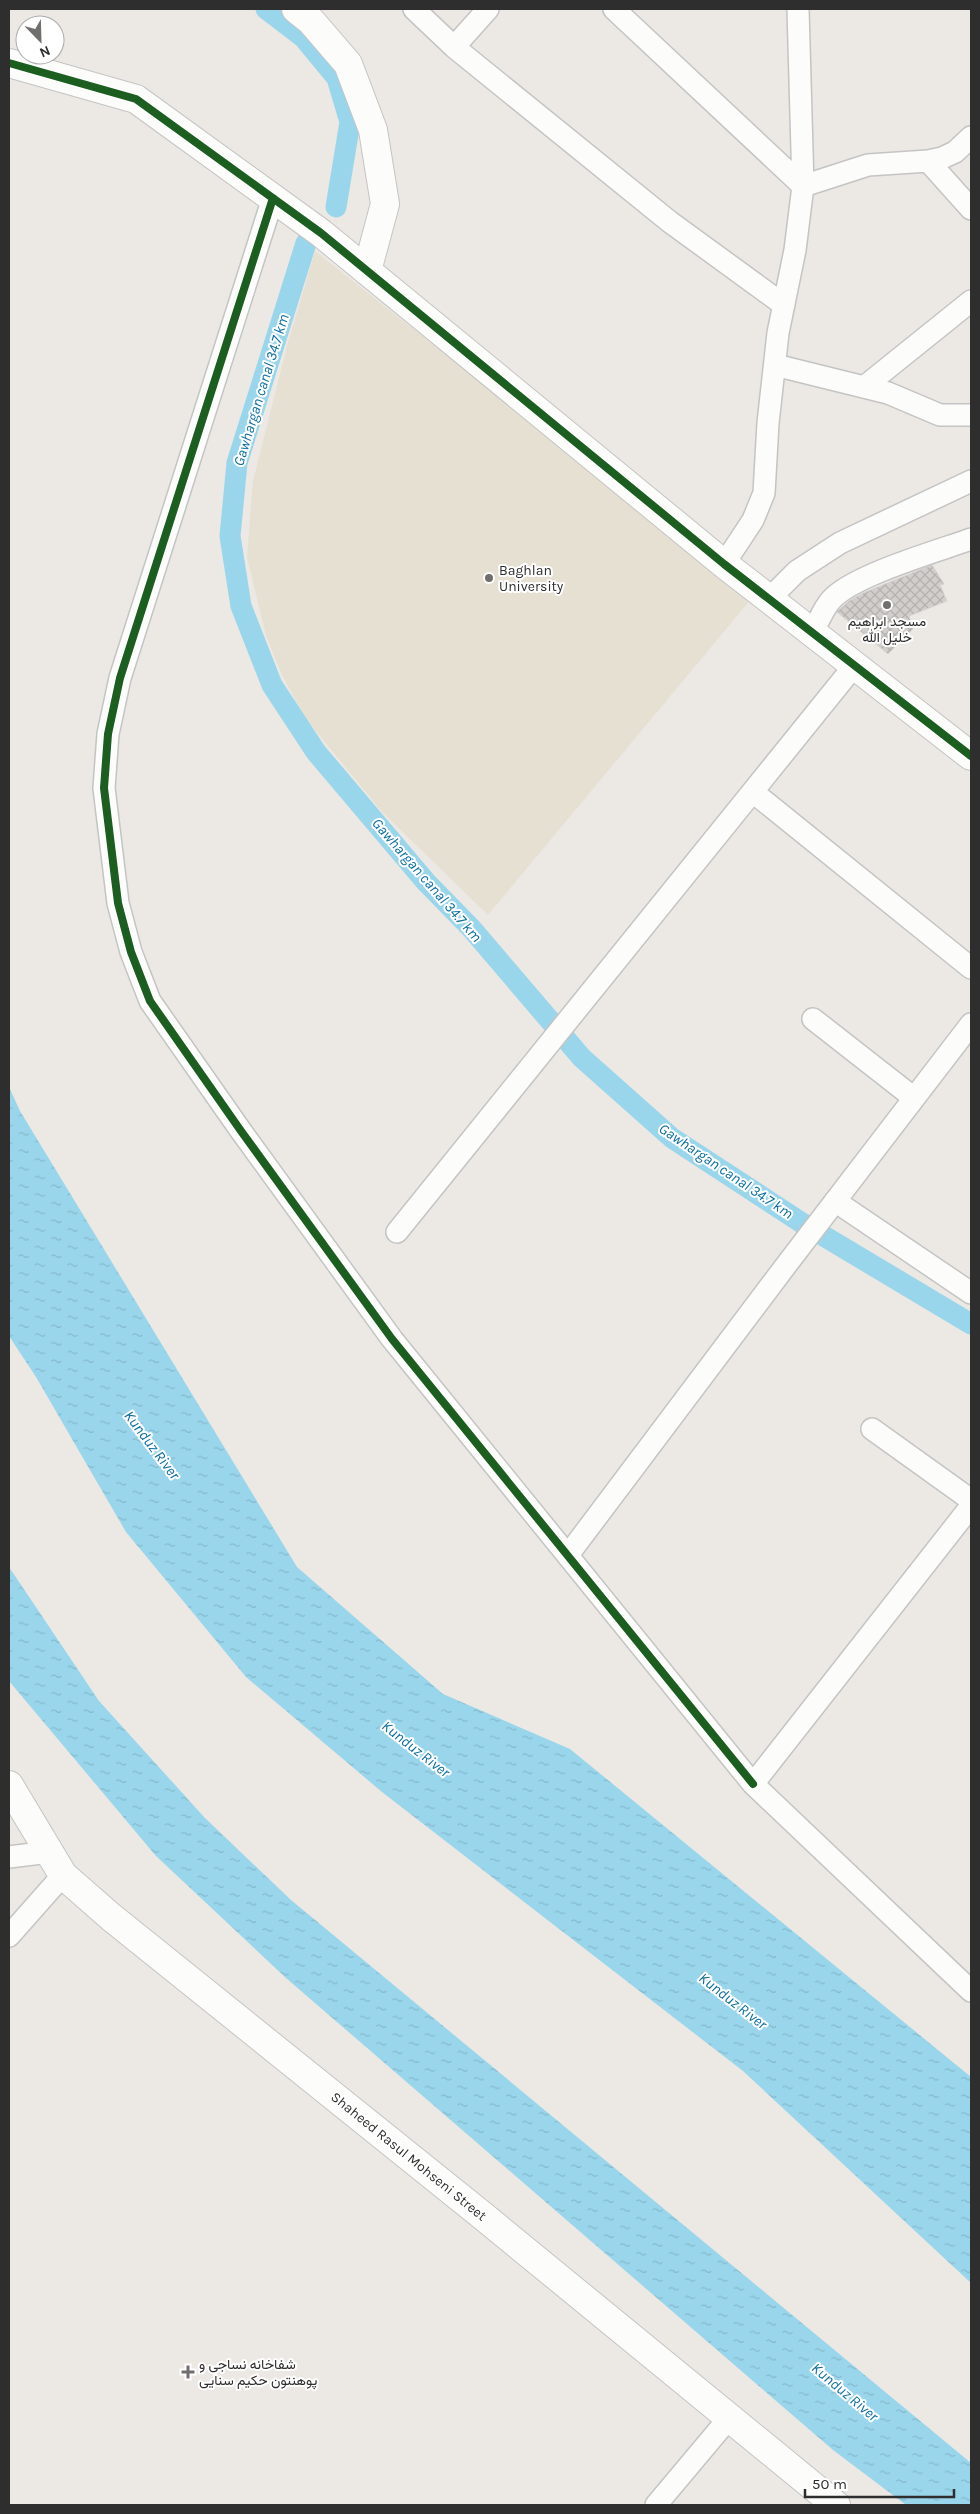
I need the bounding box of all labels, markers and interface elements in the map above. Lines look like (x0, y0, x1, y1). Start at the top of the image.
north arrow (15, 15, 65, 65)
text: N (37, 42, 53, 61)
water label: Gawhargan canal 34.7 km (229, 312, 293, 468)
place label: Baghlan University (499, 562, 564, 595)
marker: Baghlan University (483, 572, 495, 584)
marker: مسجد ابراهیم خلیل الله (881, 599, 893, 611)
place label: مسجد ابراهیم خلیل الله (848, 613, 926, 646)
water label: Gawhargan canal 34.7 km (368, 814, 486, 946)
water label: Gawhargan canal 34.7 km (655, 1119, 797, 1223)
water label: Kunduz River (120, 1407, 184, 1484)
water label: Kunduz River (378, 1717, 454, 1782)
water label: Kunduz River (695, 1969, 771, 2034)
street label: Shaheed Rasul Mohseni Street (327, 2088, 490, 2224)
place label: شفاخانه نساجی و پوهنتون حکیم سنایی (199, 2356, 317, 2390)
water label: Kunduz River (808, 2359, 883, 2426)
marker: شفاخانه نساجی و پوهنتون حکیم سنایی (181, 2365, 195, 2379)
scale bar (805, 2466, 954, 2498)
text: 50 m (812, 2475, 847, 2493)

